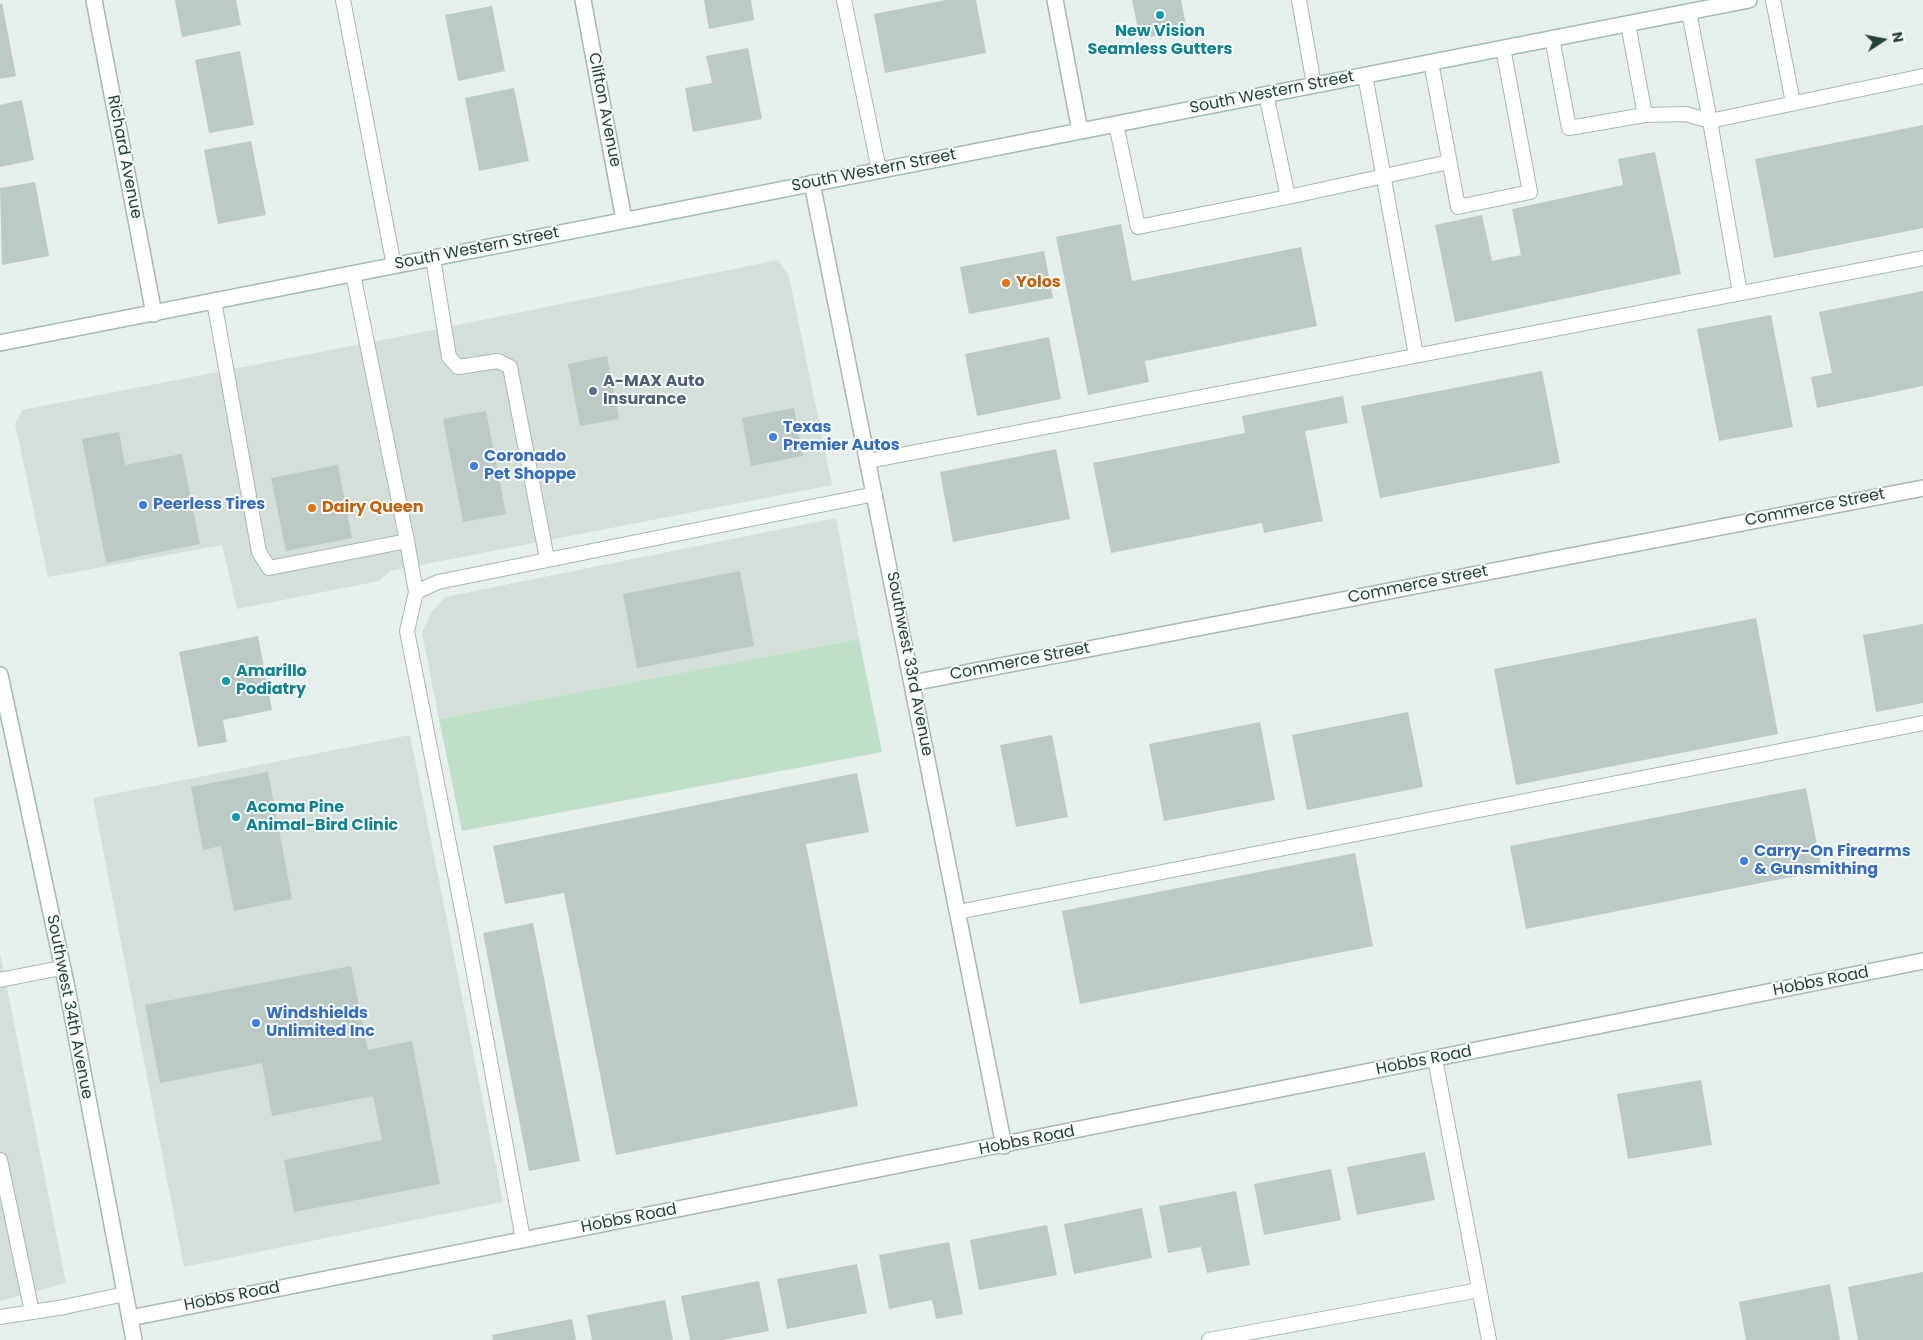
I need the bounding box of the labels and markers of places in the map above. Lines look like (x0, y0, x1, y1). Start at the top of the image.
marker: New Vision Seamless Gutters (1154, 9, 1166, 21)
place label: New Vision Seamless Gutters (1088, 22, 1232, 60)
place label: Yolos (1016, 273, 1061, 293)
marker: Yolos (1000, 277, 1012, 289)
place label: A-MAX Auto Insurance (603, 372, 705, 410)
marker: A-MAX Auto Insurance (587, 385, 599, 397)
place label: Texas Premier Autos (783, 418, 900, 456)
marker: Texas Premier Autos (767, 431, 779, 443)
place label: Coronado Pet Shoppe (484, 447, 576, 485)
marker: Coronado Pet Shoppe (468, 460, 480, 472)
place label: Peerless Tires (153, 495, 265, 515)
place label: Dairy Queen (322, 498, 423, 518)
marker: Peerless Tires (137, 499, 149, 511)
marker: Dairy Queen (306, 502, 318, 514)
place label: Amarillo Podiatry (236, 662, 307, 700)
marker: Amarillo Podiatry (220, 675, 232, 687)
place label: Acoma Pine Animal-Bird Clinic (246, 798, 398, 836)
marker: Acoma Pine Animal-Bird Clinic (230, 811, 242, 823)
place label: Carry-On Firearms & Gunsmithing (1754, 842, 1911, 880)
marker: Carry-On Firearms & Gunsmithing (1738, 855, 1750, 867)
place label: Windshields Unlimited Inc (266, 1004, 375, 1042)
marker: Windshields Unlimited Inc (250, 1017, 262, 1029)

